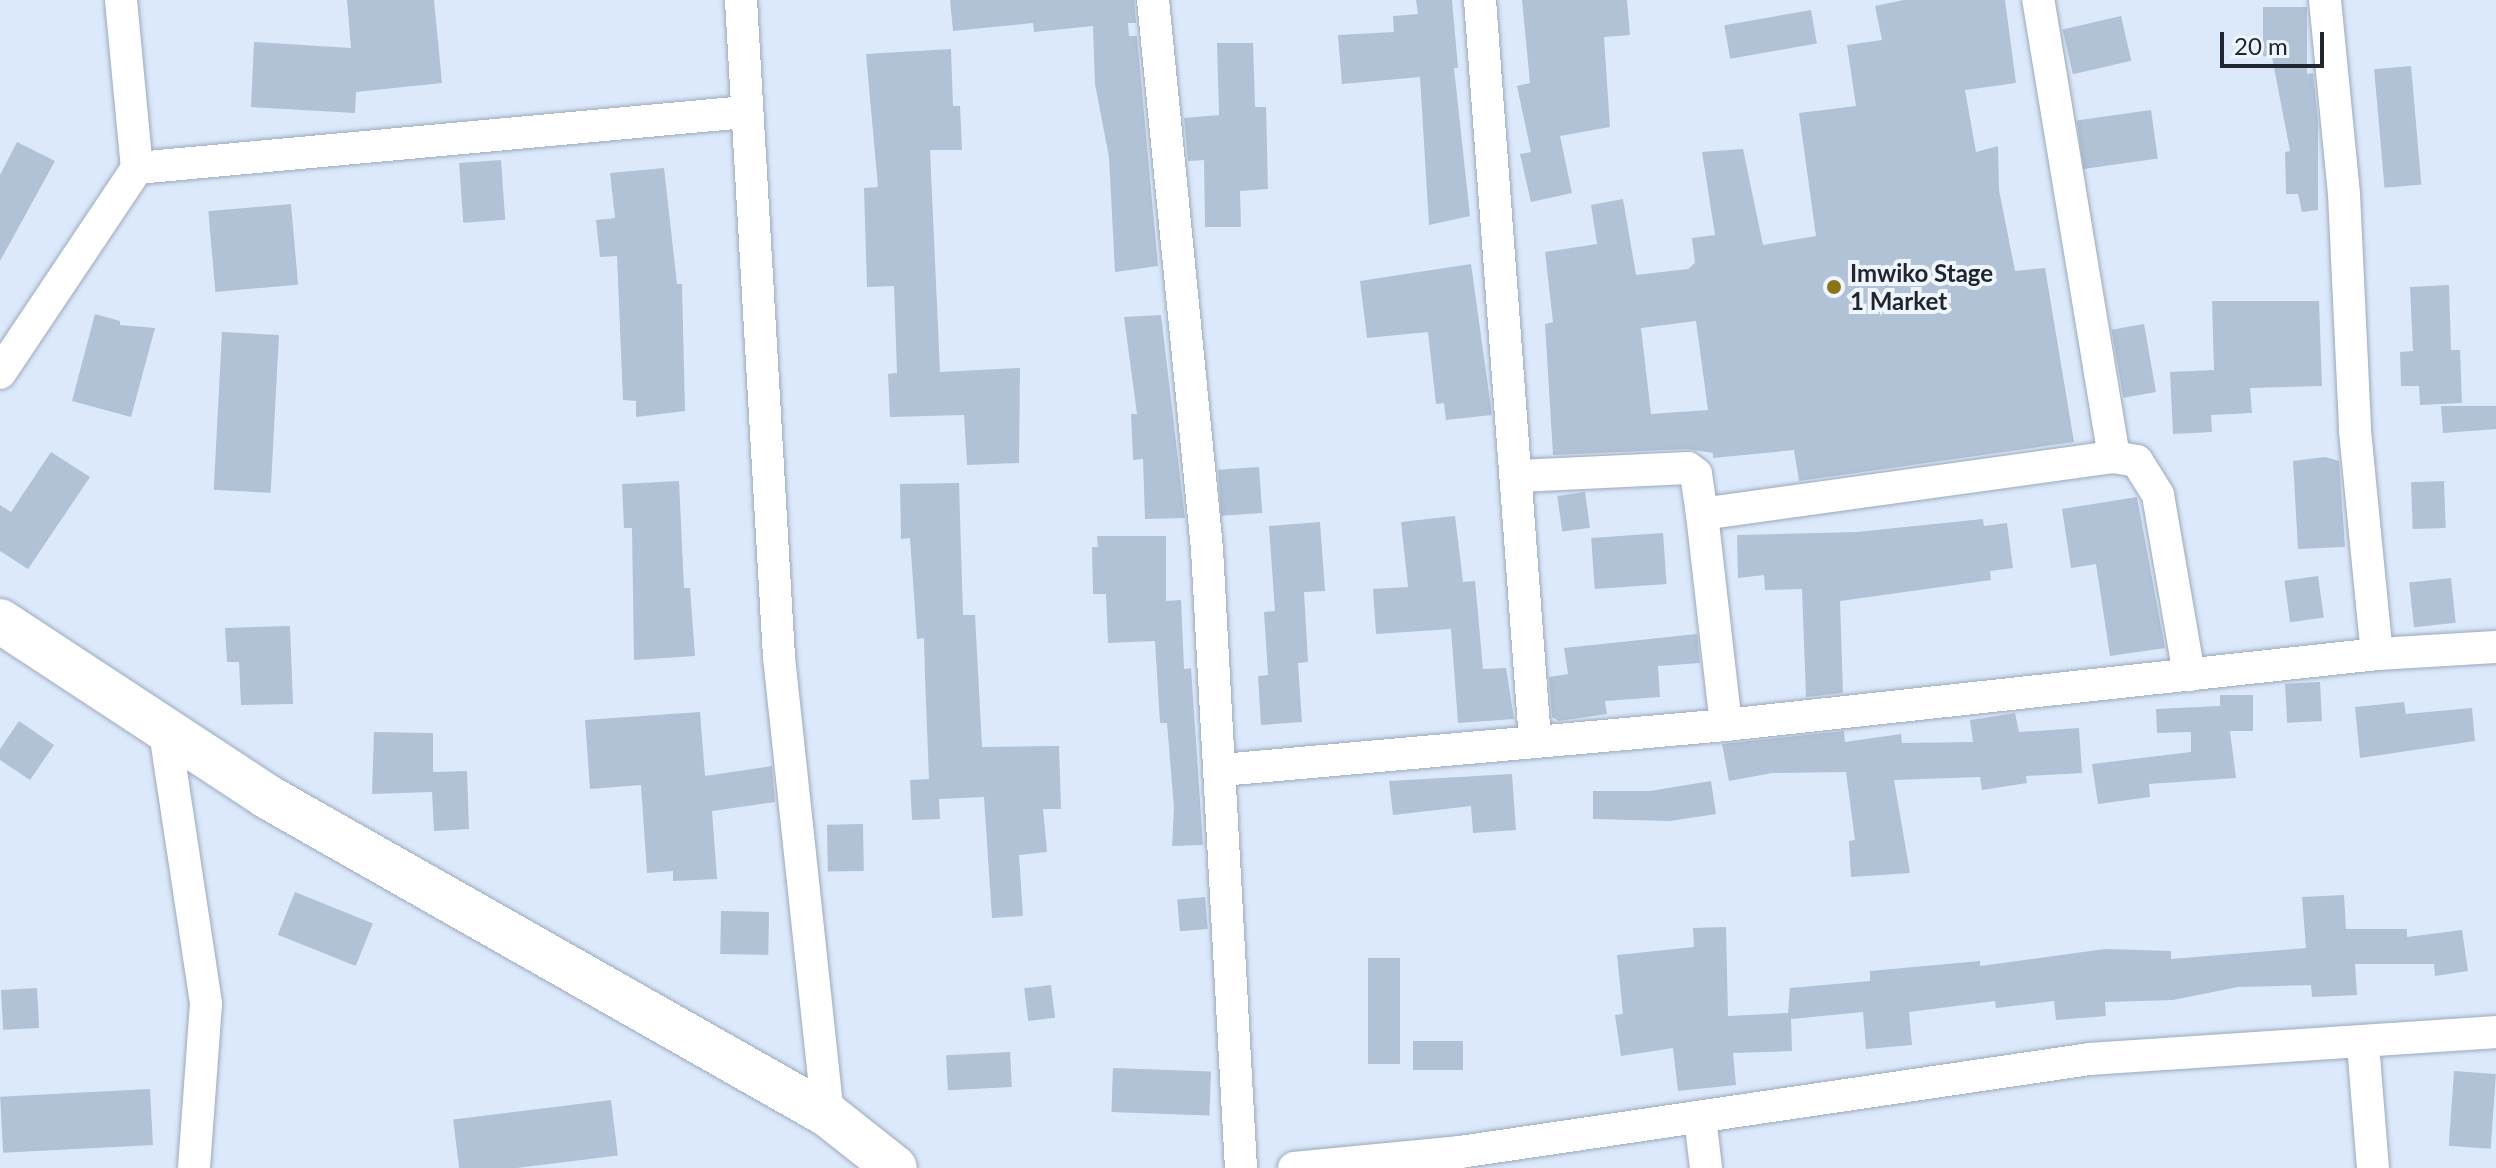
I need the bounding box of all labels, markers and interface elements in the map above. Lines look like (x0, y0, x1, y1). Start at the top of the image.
scale bar (2224, 16, 2328, 66)
text: 20 m (2234, 31, 2288, 60)
place label: Imwiko Stage 1 Market (1850, 259, 1993, 315)
marker: Imwiko Stage 1 Market (1825, 278, 1843, 296)

